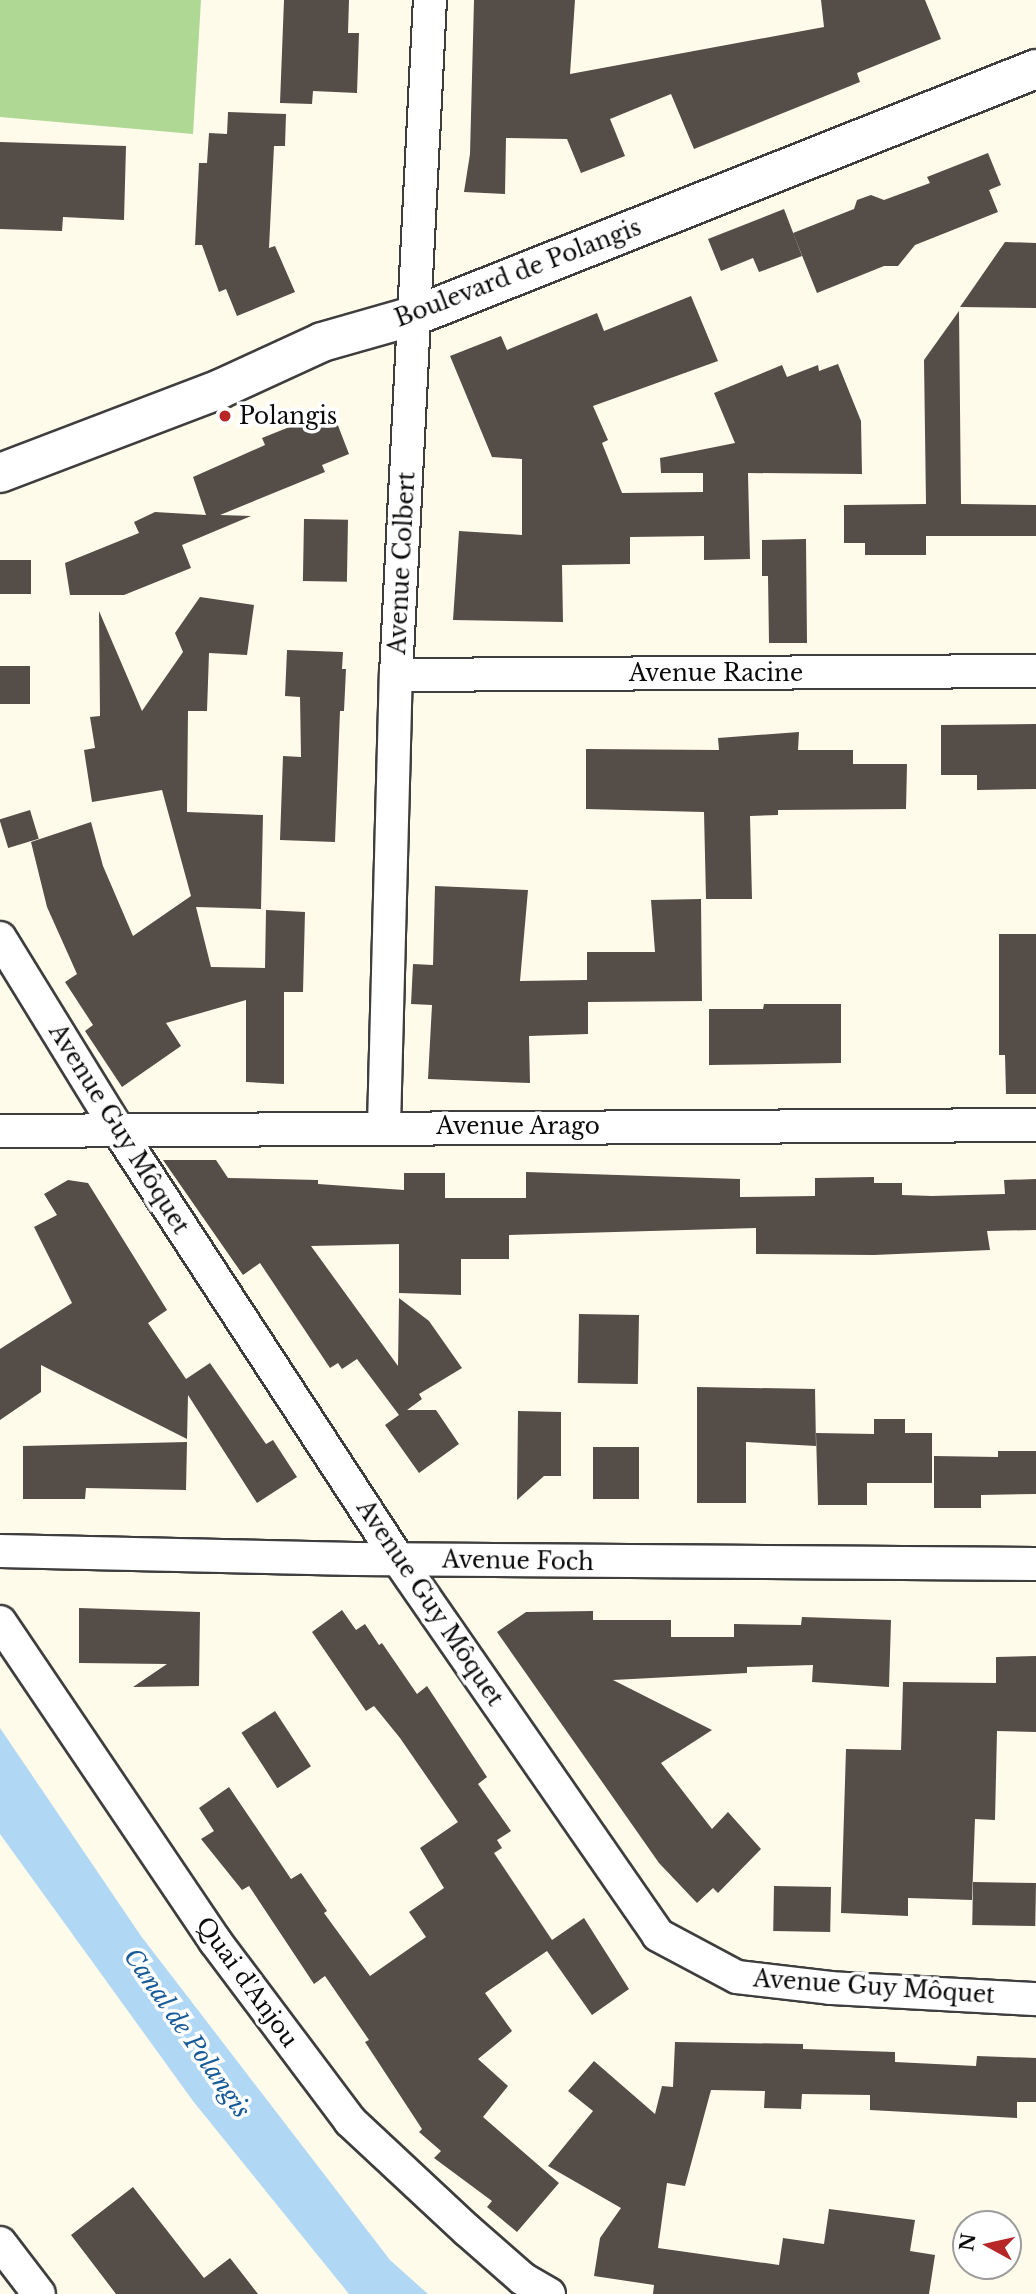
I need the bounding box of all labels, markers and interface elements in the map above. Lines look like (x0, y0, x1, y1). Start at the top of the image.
street label: Boulevard de Polangis (391, 213, 645, 333)
place label: Polangis (239, 402, 337, 430)
marker: Polangis (217, 408, 233, 424)
street label: Avenue Colbert (383, 471, 421, 655)
street label: Avenue Racine (629, 659, 803, 687)
street label: Avenue Guy Môquet (43, 1019, 195, 1239)
street label: Avenue Arago (436, 1112, 600, 1140)
street label: Avenue Guy Môquet (351, 1495, 509, 1711)
street label: Avenue Foch (442, 1546, 594, 1576)
street label: Quai d'Anjou (190, 1911, 304, 2053)
water label: Canal de Polangis (118, 1942, 256, 2124)
street label: Avenue Guy Môquet (752, 1965, 996, 2009)
north arrow (952, 2210, 1022, 2280)
text: N (955, 2232, 980, 2253)

